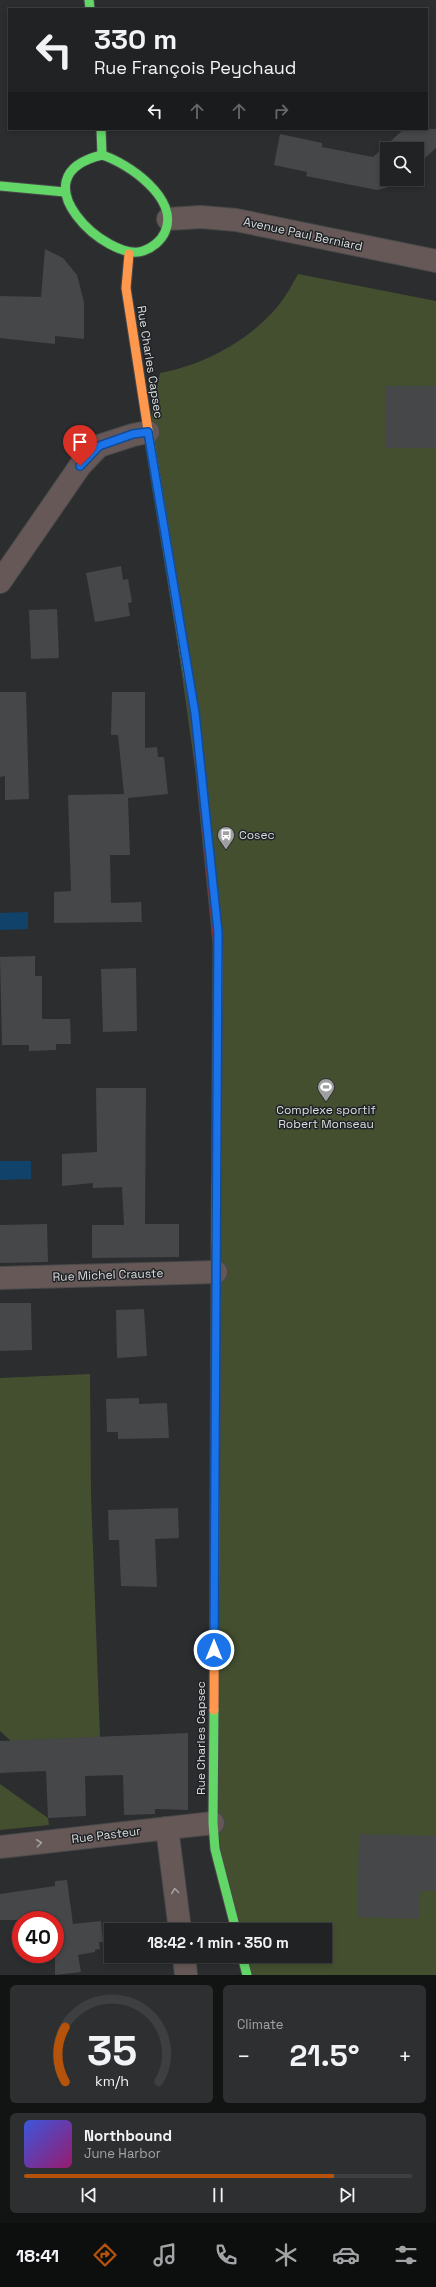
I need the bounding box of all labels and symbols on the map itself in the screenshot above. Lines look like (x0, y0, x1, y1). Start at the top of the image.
street label: Avenue Paul Berniard (242, 214, 364, 254)
street label: Rue Charles Capsec (133, 304, 167, 420)
pin (63, 425, 97, 466)
bus stop icon: Cosec (216, 825, 236, 850)
place label: Cosec (239, 827, 275, 843)
sports icon: Complexe sportif Robert Monseau (316, 1077, 336, 1102)
place label: Complexe sportif Robert Monseau (276, 1102, 376, 1132)
street label: Rue Michel Crauste (52, 1265, 164, 1285)
position arrow (193, 1629, 235, 1671)
street label: Rue Charles Capsec (193, 1681, 209, 1795)
street label: Rue Pasteur (71, 1823, 142, 1847)
one-way arrow (36, 1839, 42, 1848)
one-way arrow (171, 1888, 180, 1894)
speed limit sign: 40 (12, 1911, 64, 1963)

